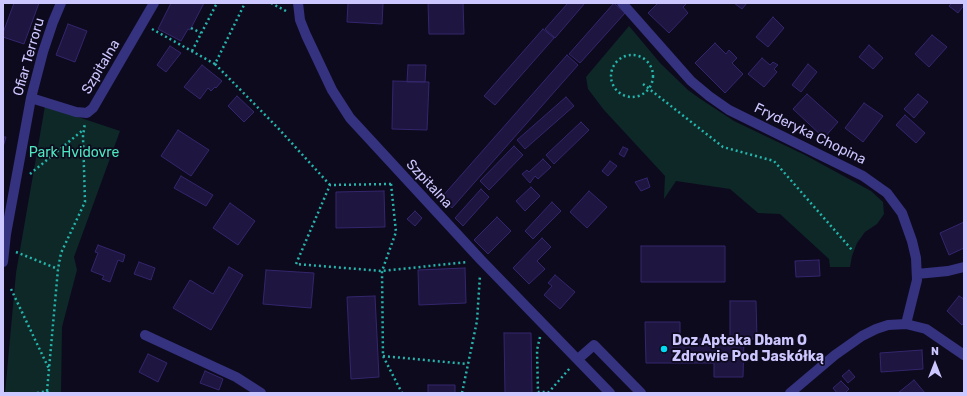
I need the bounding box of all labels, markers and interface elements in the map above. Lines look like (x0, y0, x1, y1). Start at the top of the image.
street label: Ofiar Terroru (10, 16, 48, 98)
street label: Szpitalna (78, 37, 124, 97)
street label: Fryderyka Chopina (751, 100, 869, 168)
park label: Park Hvidovre (29, 145, 119, 161)
street label: Szpitalna (402, 156, 456, 212)
place label: Doz Apteka Dbam O Zdrowie Pod Jaskółką (672, 333, 824, 366)
marker: Doz Apteka Dbam O Zdrowie Pod Jaskółką (659, 344, 669, 354)
north arrow (915, 344, 955, 384)
text: N (931, 345, 939, 358)

